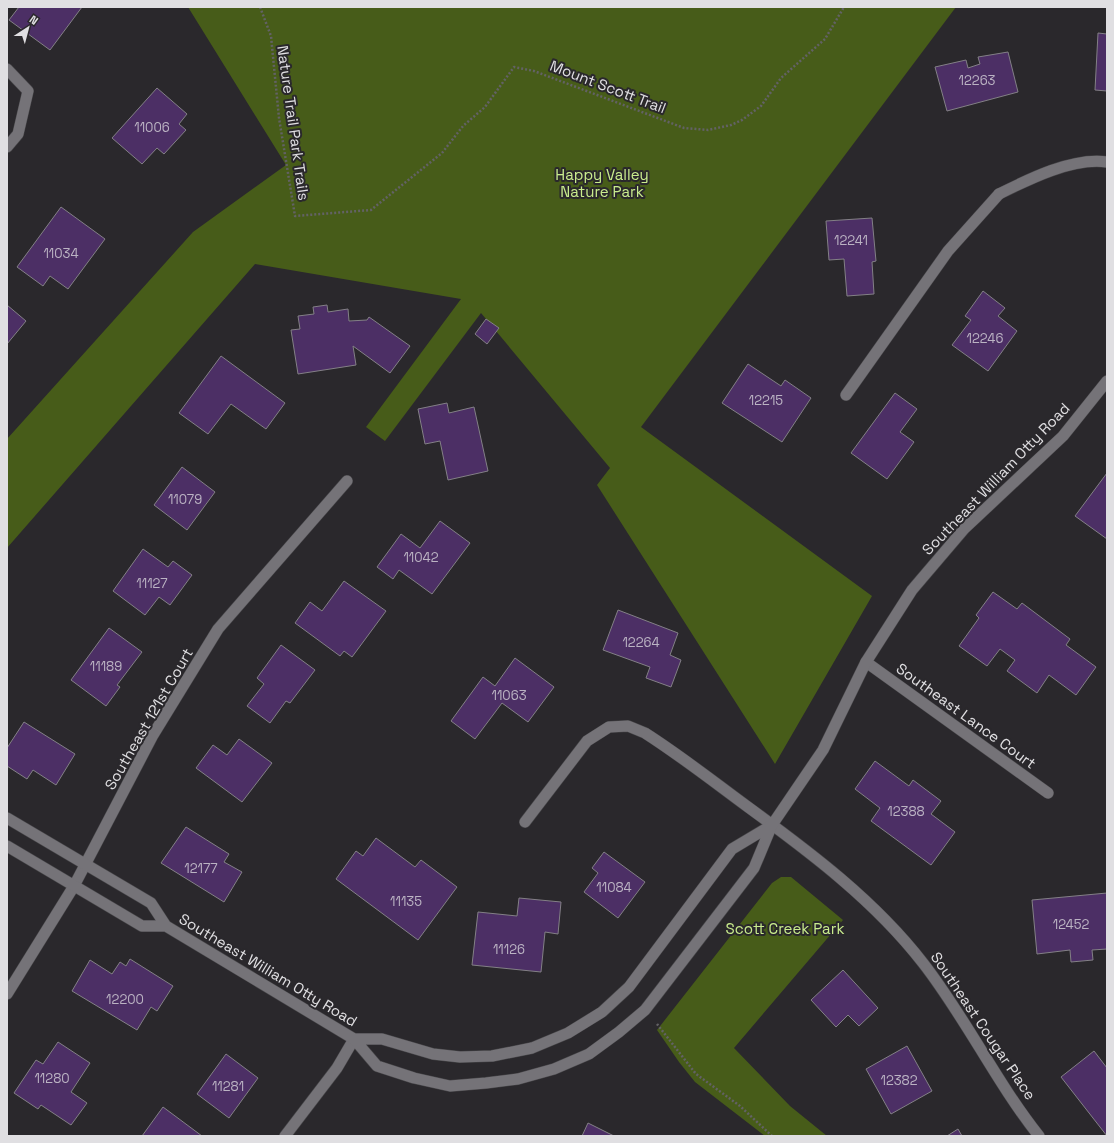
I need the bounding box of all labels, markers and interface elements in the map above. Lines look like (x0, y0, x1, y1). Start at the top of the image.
north arrow (8, 8, 48, 48)
text: N (27, 12, 41, 28)
street label: Nature Trail Park Trails (273, 44, 314, 202)
street label: Mount Scott Trail (547, 56, 669, 117)
house number: 12263 (959, 72, 996, 89)
house number: 11006 (134, 119, 170, 136)
park label: Happy Valley Nature Park (555, 165, 649, 201)
house number: 12241 (834, 232, 868, 249)
house number: 11034 (43, 245, 79, 262)
house number: 12246 (967, 330, 1003, 347)
house number: 12215 (749, 392, 783, 409)
street label: Southeast William Otty Road (918, 399, 1073, 559)
house number: 11079 (168, 491, 202, 508)
house number: 11042 (403, 549, 439, 566)
house number: 11127 (136, 575, 168, 592)
house number: 12264 (622, 634, 660, 651)
street label: Southeast 121st Court (100, 644, 197, 793)
house number: 11189 (90, 658, 122, 675)
street label: Southeast Lance Court (893, 659, 1040, 773)
house number: 11063 (491, 687, 527, 704)
house number: 12388 (887, 803, 925, 820)
house number: 12177 (184, 860, 218, 877)
house number: 11084 (596, 879, 632, 896)
house number: 11135 (390, 893, 422, 910)
street label: Southeast William Otty Road (176, 909, 361, 1030)
house number: 12452 (1053, 916, 1089, 933)
park label: Scott Creek Park (726, 919, 844, 938)
house number: 11126 (493, 941, 525, 958)
street label: Southeast Cougar Place (927, 948, 1040, 1103)
house number: 12200 (106, 991, 144, 1008)
house number: 11280 (34, 1070, 70, 1087)
house number: 12382 (880, 1072, 918, 1089)
house number: 11281 (212, 1078, 244, 1095)

